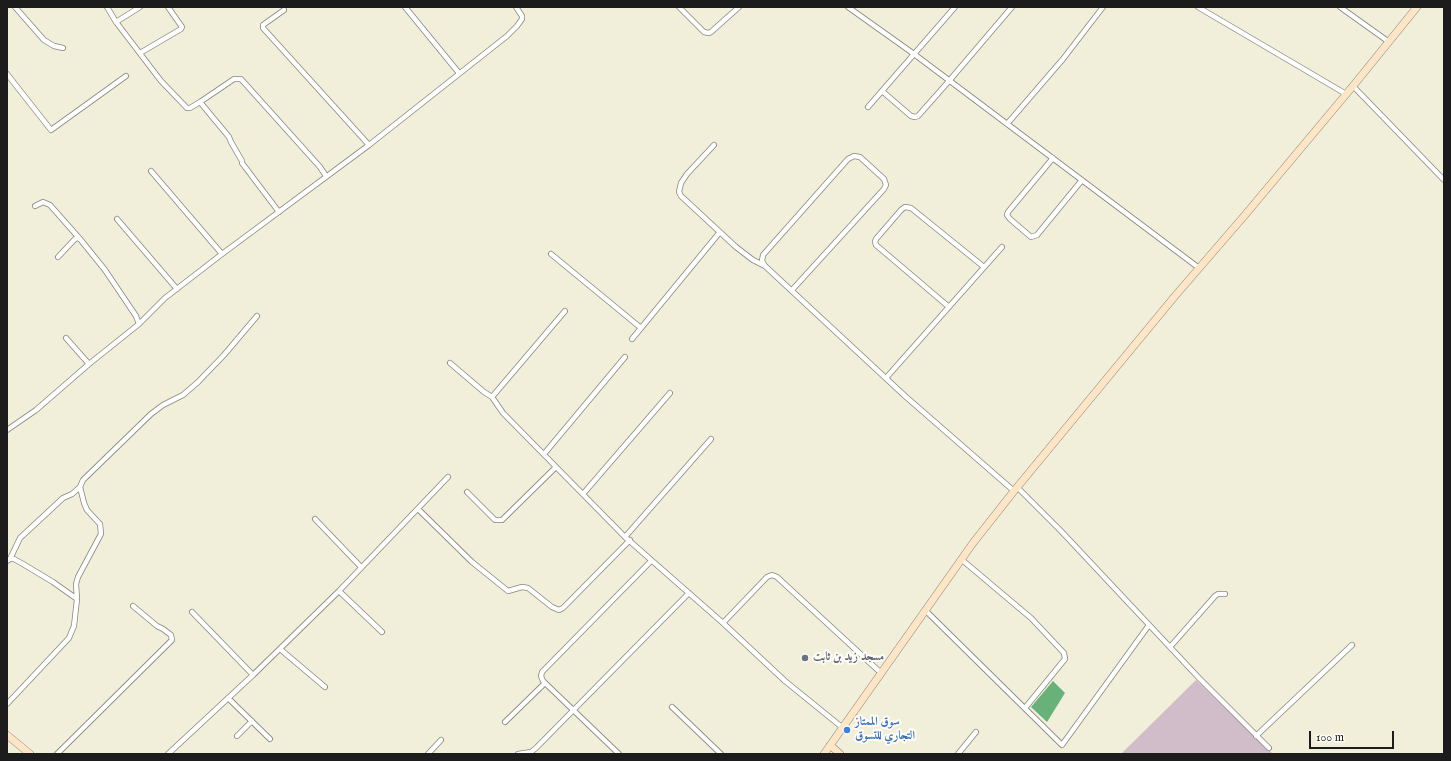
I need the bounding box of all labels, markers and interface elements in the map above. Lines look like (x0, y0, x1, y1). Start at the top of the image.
place label: مسجد زيد بن ثابت (813, 651, 884, 665)
marker: مسجد زيد بن ثابت (800, 653, 810, 663)
place label: سوق الممتاز التجاري للتسوق (855, 716, 915, 744)
scale bar (1311, 723, 1396, 749)
marker: سوق الممتاز التجاري للتسوق (842, 725, 852, 735)
text: 100 m (1316, 730, 1344, 745)

